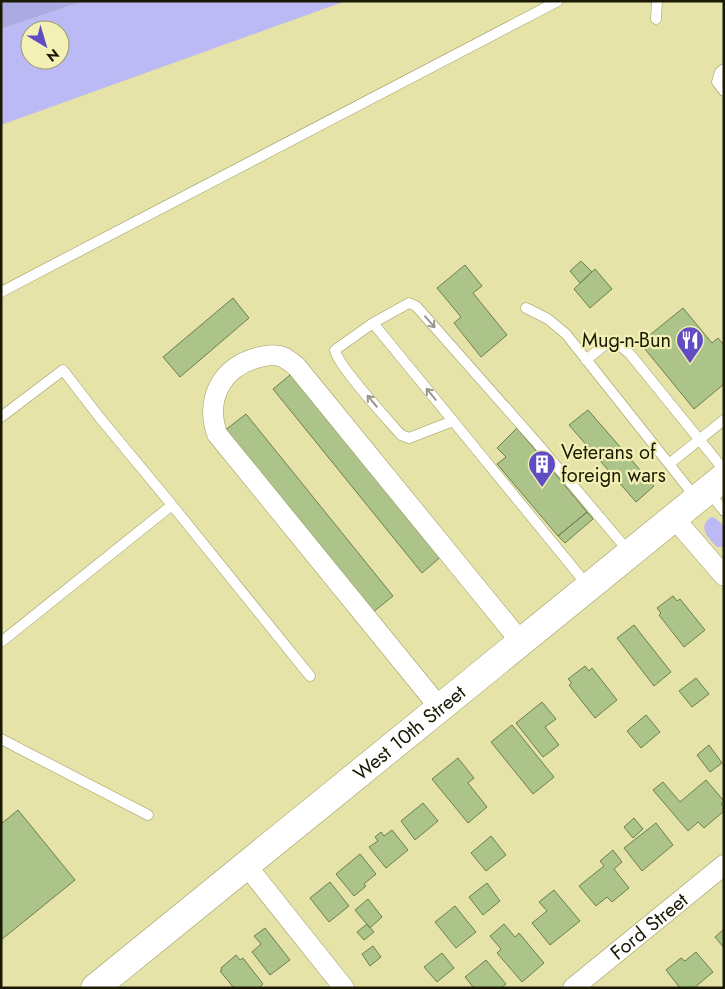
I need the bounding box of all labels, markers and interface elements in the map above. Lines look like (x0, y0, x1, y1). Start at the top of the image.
north arrow (20, 20, 70, 70)
text: N (42, 44, 64, 67)
one-way arrow (424, 315, 435, 328)
restaurant icon: Mug-n-Bun (675, 325, 705, 364)
place label: Mug-n-Bun (582, 326, 671, 355)
one-way arrow (426, 388, 437, 401)
one-way arrow (367, 394, 378, 407)
place label: Veterans of foreign wars (561, 438, 666, 490)
building icon: Veterans of foreign wars (527, 449, 557, 488)
street label: West 10th Street (347, 678, 472, 787)
street label: Ford Street (604, 886, 694, 967)

